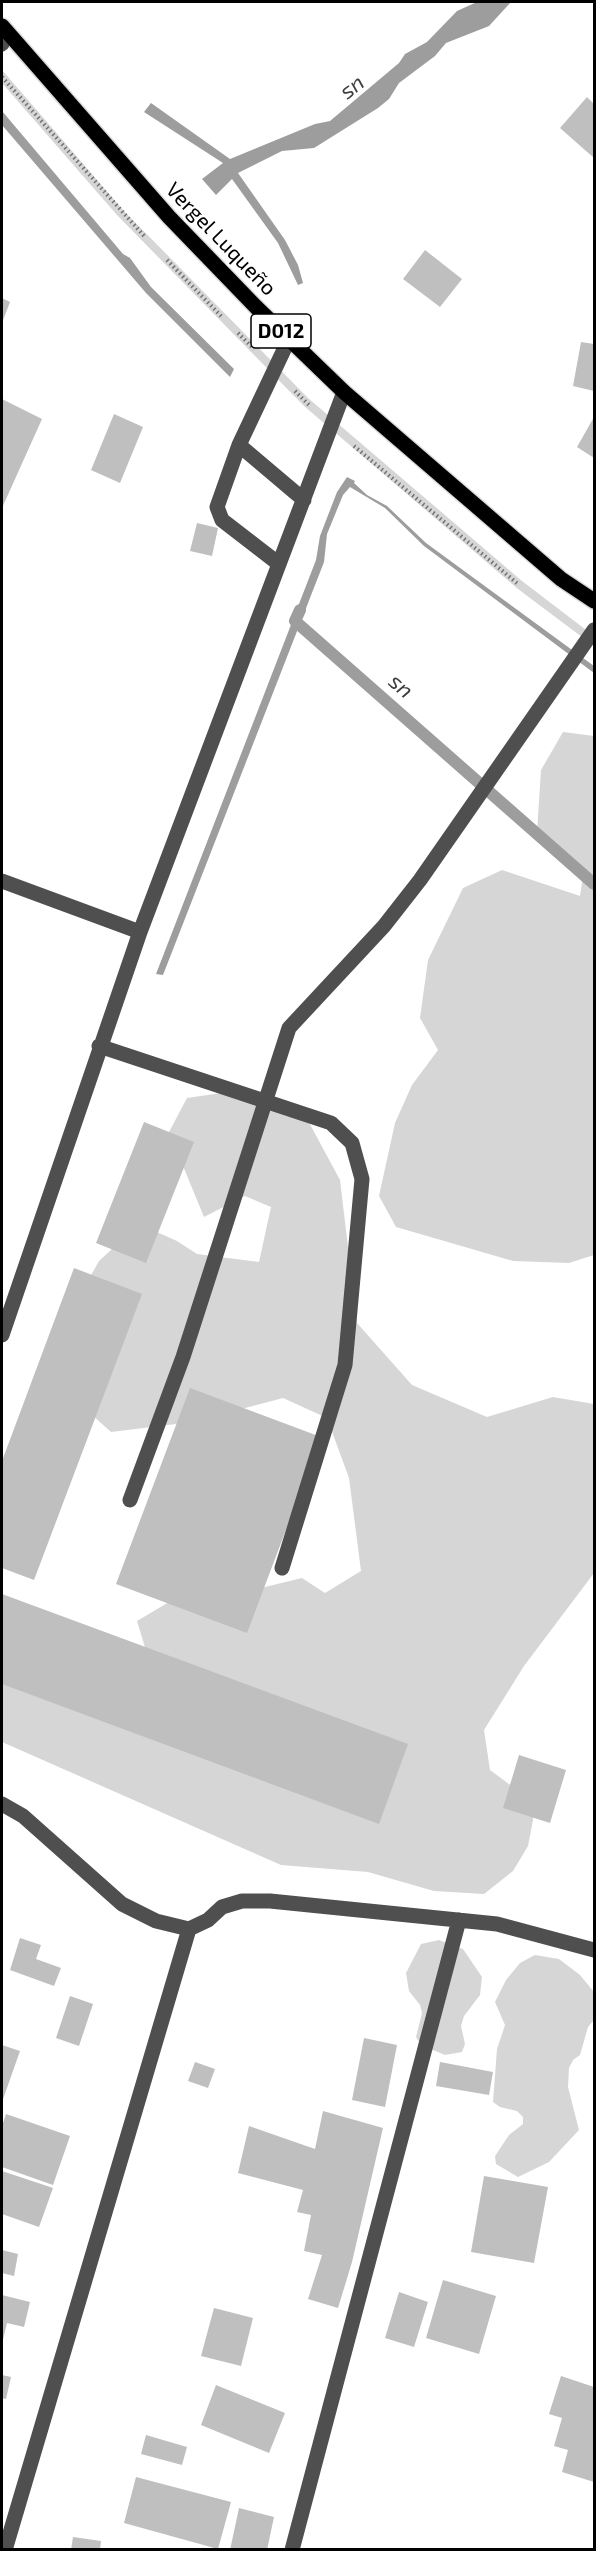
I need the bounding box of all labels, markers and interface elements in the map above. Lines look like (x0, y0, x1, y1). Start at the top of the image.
water label: sn (335, 69, 369, 105)
street label: Vergel Luqueño (161, 177, 281, 301)
road number: D012 (251, 314, 311, 348)
water label: sn (383, 668, 419, 704)

